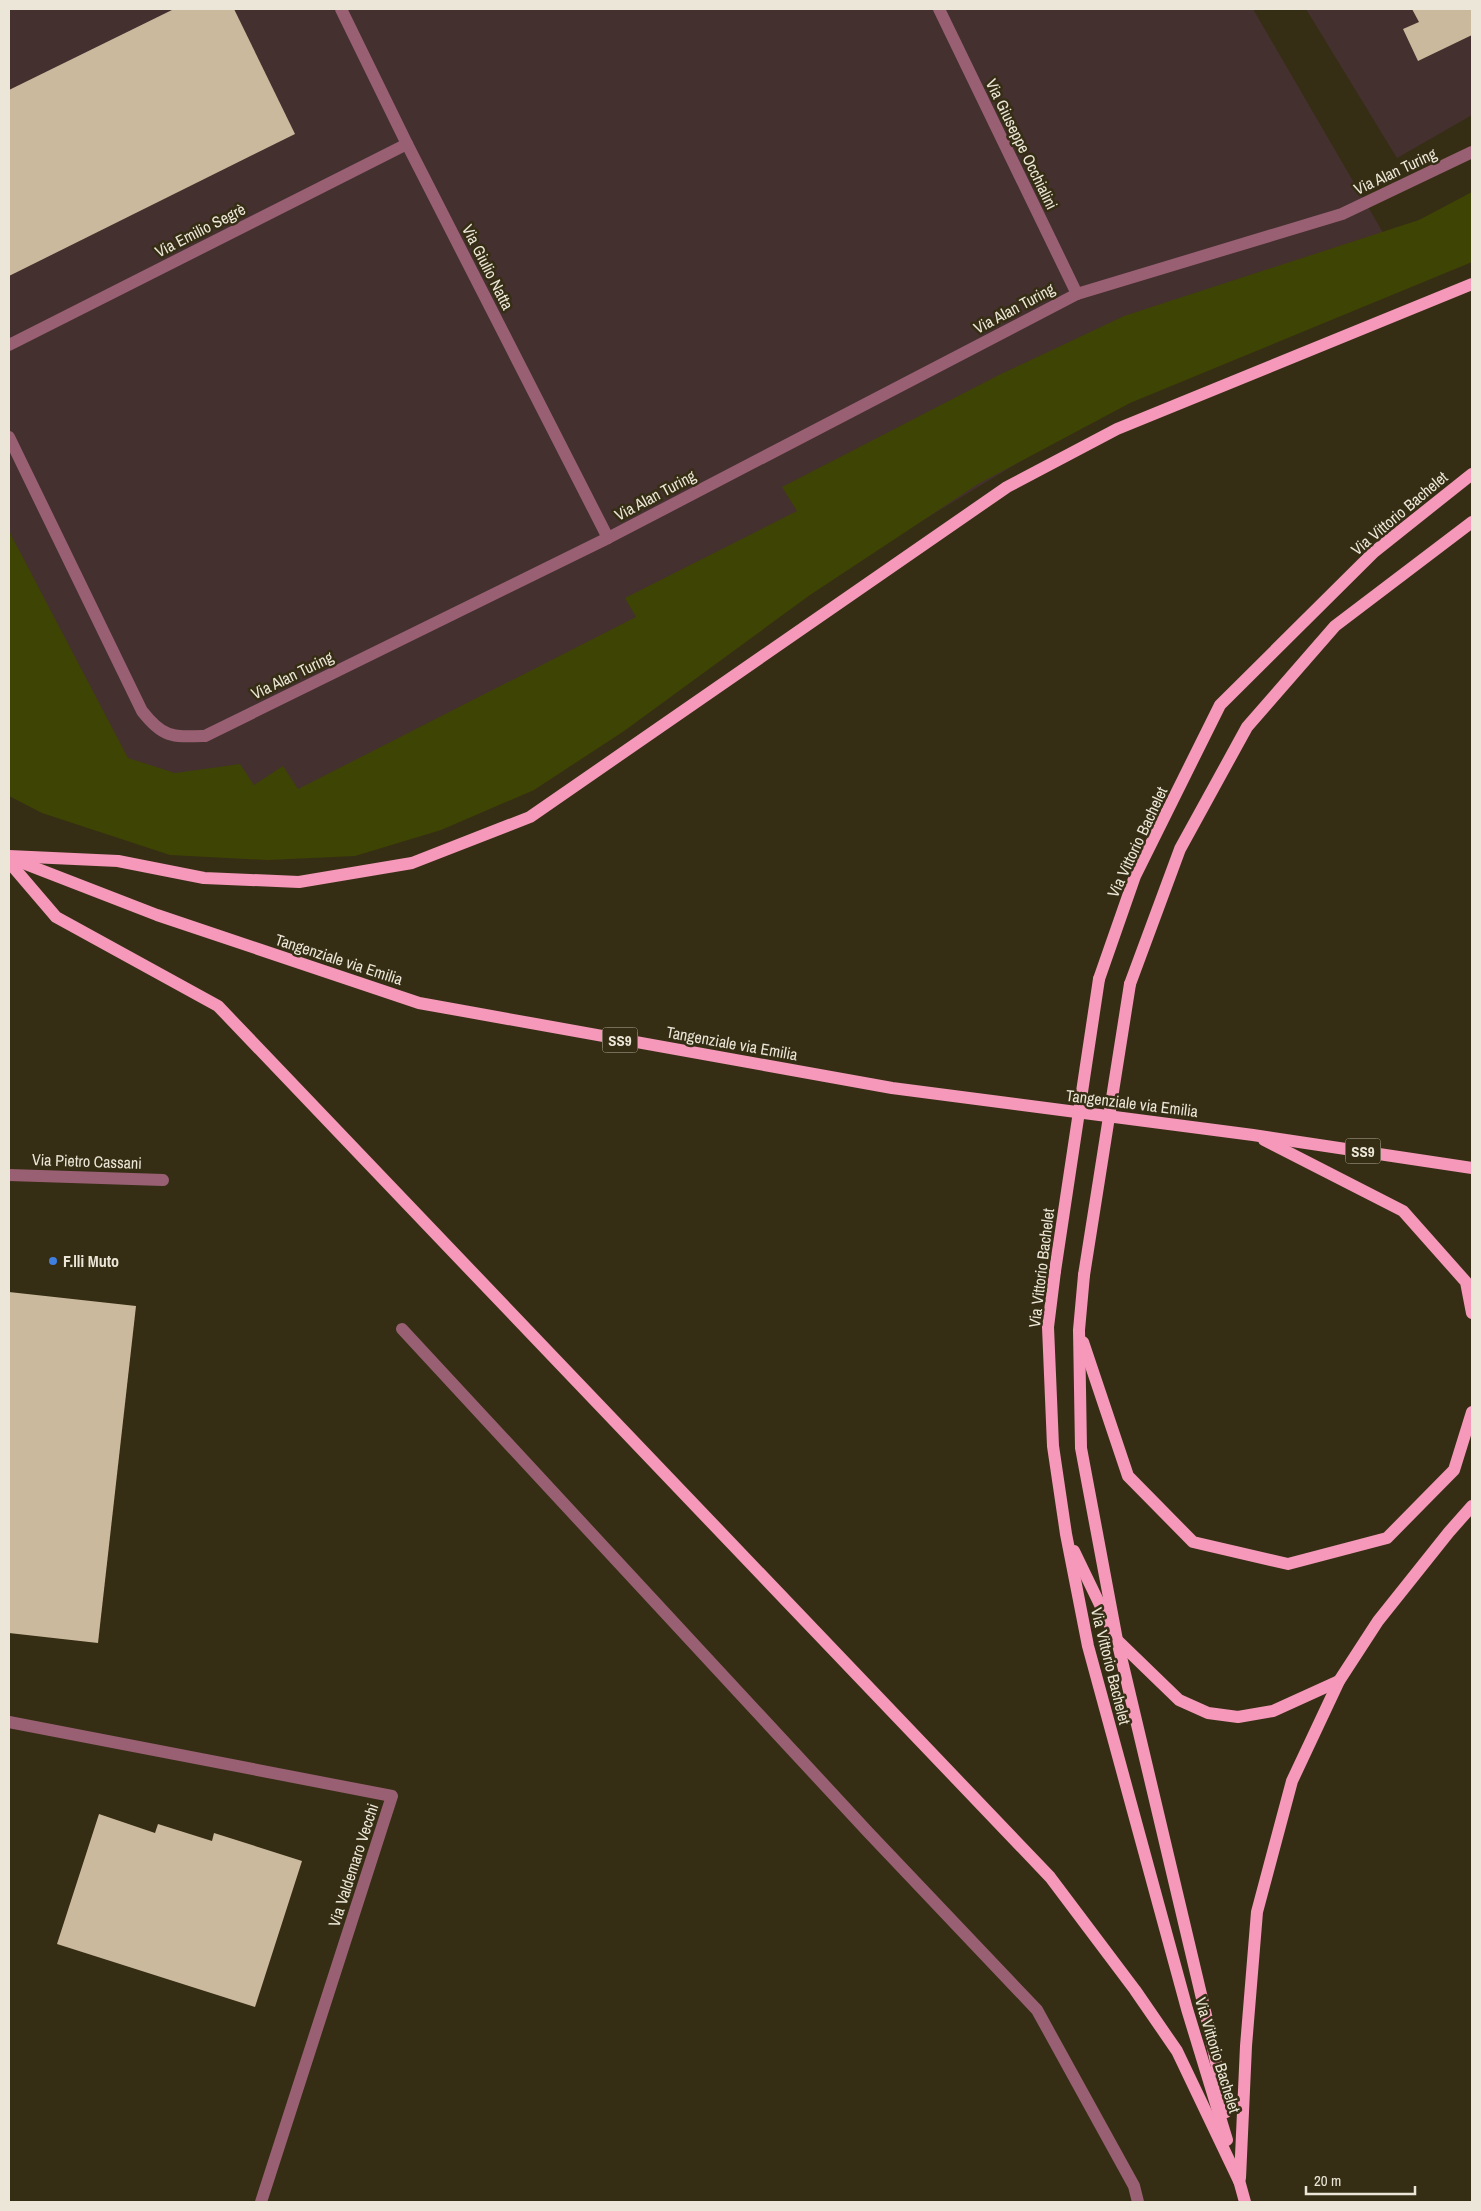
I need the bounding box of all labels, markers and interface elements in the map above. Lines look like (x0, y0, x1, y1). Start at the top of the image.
street label: Via Giuseppe Occhialini (981, 75, 1063, 213)
street label: Via Alan Turing (1350, 142, 1441, 200)
street label: Via Emilio Segrè (151, 198, 249, 262)
street label: Via Giulio Natta (457, 221, 519, 314)
street label: Via Alan Turing (970, 277, 1059, 339)
street label: Via Alan Turing (611, 464, 700, 526)
street label: Via Vittorio Bachelet (1346, 466, 1452, 560)
street label: Via Alan Turing (247, 645, 337, 704)
street label: Via Vittorio Bachelet (1102, 783, 1172, 901)
street label: Tangenziale via Emilia (272, 928, 406, 990)
street label: Tangenziale via Emilia (665, 1021, 800, 1066)
road number: SS9 (602, 1028, 638, 1052)
street label: Tangenziale via Emilia (1065, 1084, 1200, 1122)
road number: SS9 (1346, 1138, 1380, 1164)
street label: Via Pietro Cassani (32, 1148, 142, 1174)
street label: Via Vittorio Bachelet (1023, 1207, 1059, 1329)
place label: F.lli Muto (63, 1250, 119, 1272)
marker: F.lli Muto (47, 1255, 59, 1267)
street label: Via Vittorio Bachelet (1086, 1605, 1136, 1727)
street label: Via Valdemaro Vecchi (323, 1800, 383, 1930)
street label: Via Vittorio Bachelet (1190, 1994, 1246, 2116)
scale bar (1306, 2164, 1415, 2196)
text: 20 m (1314, 2170, 1341, 2191)

